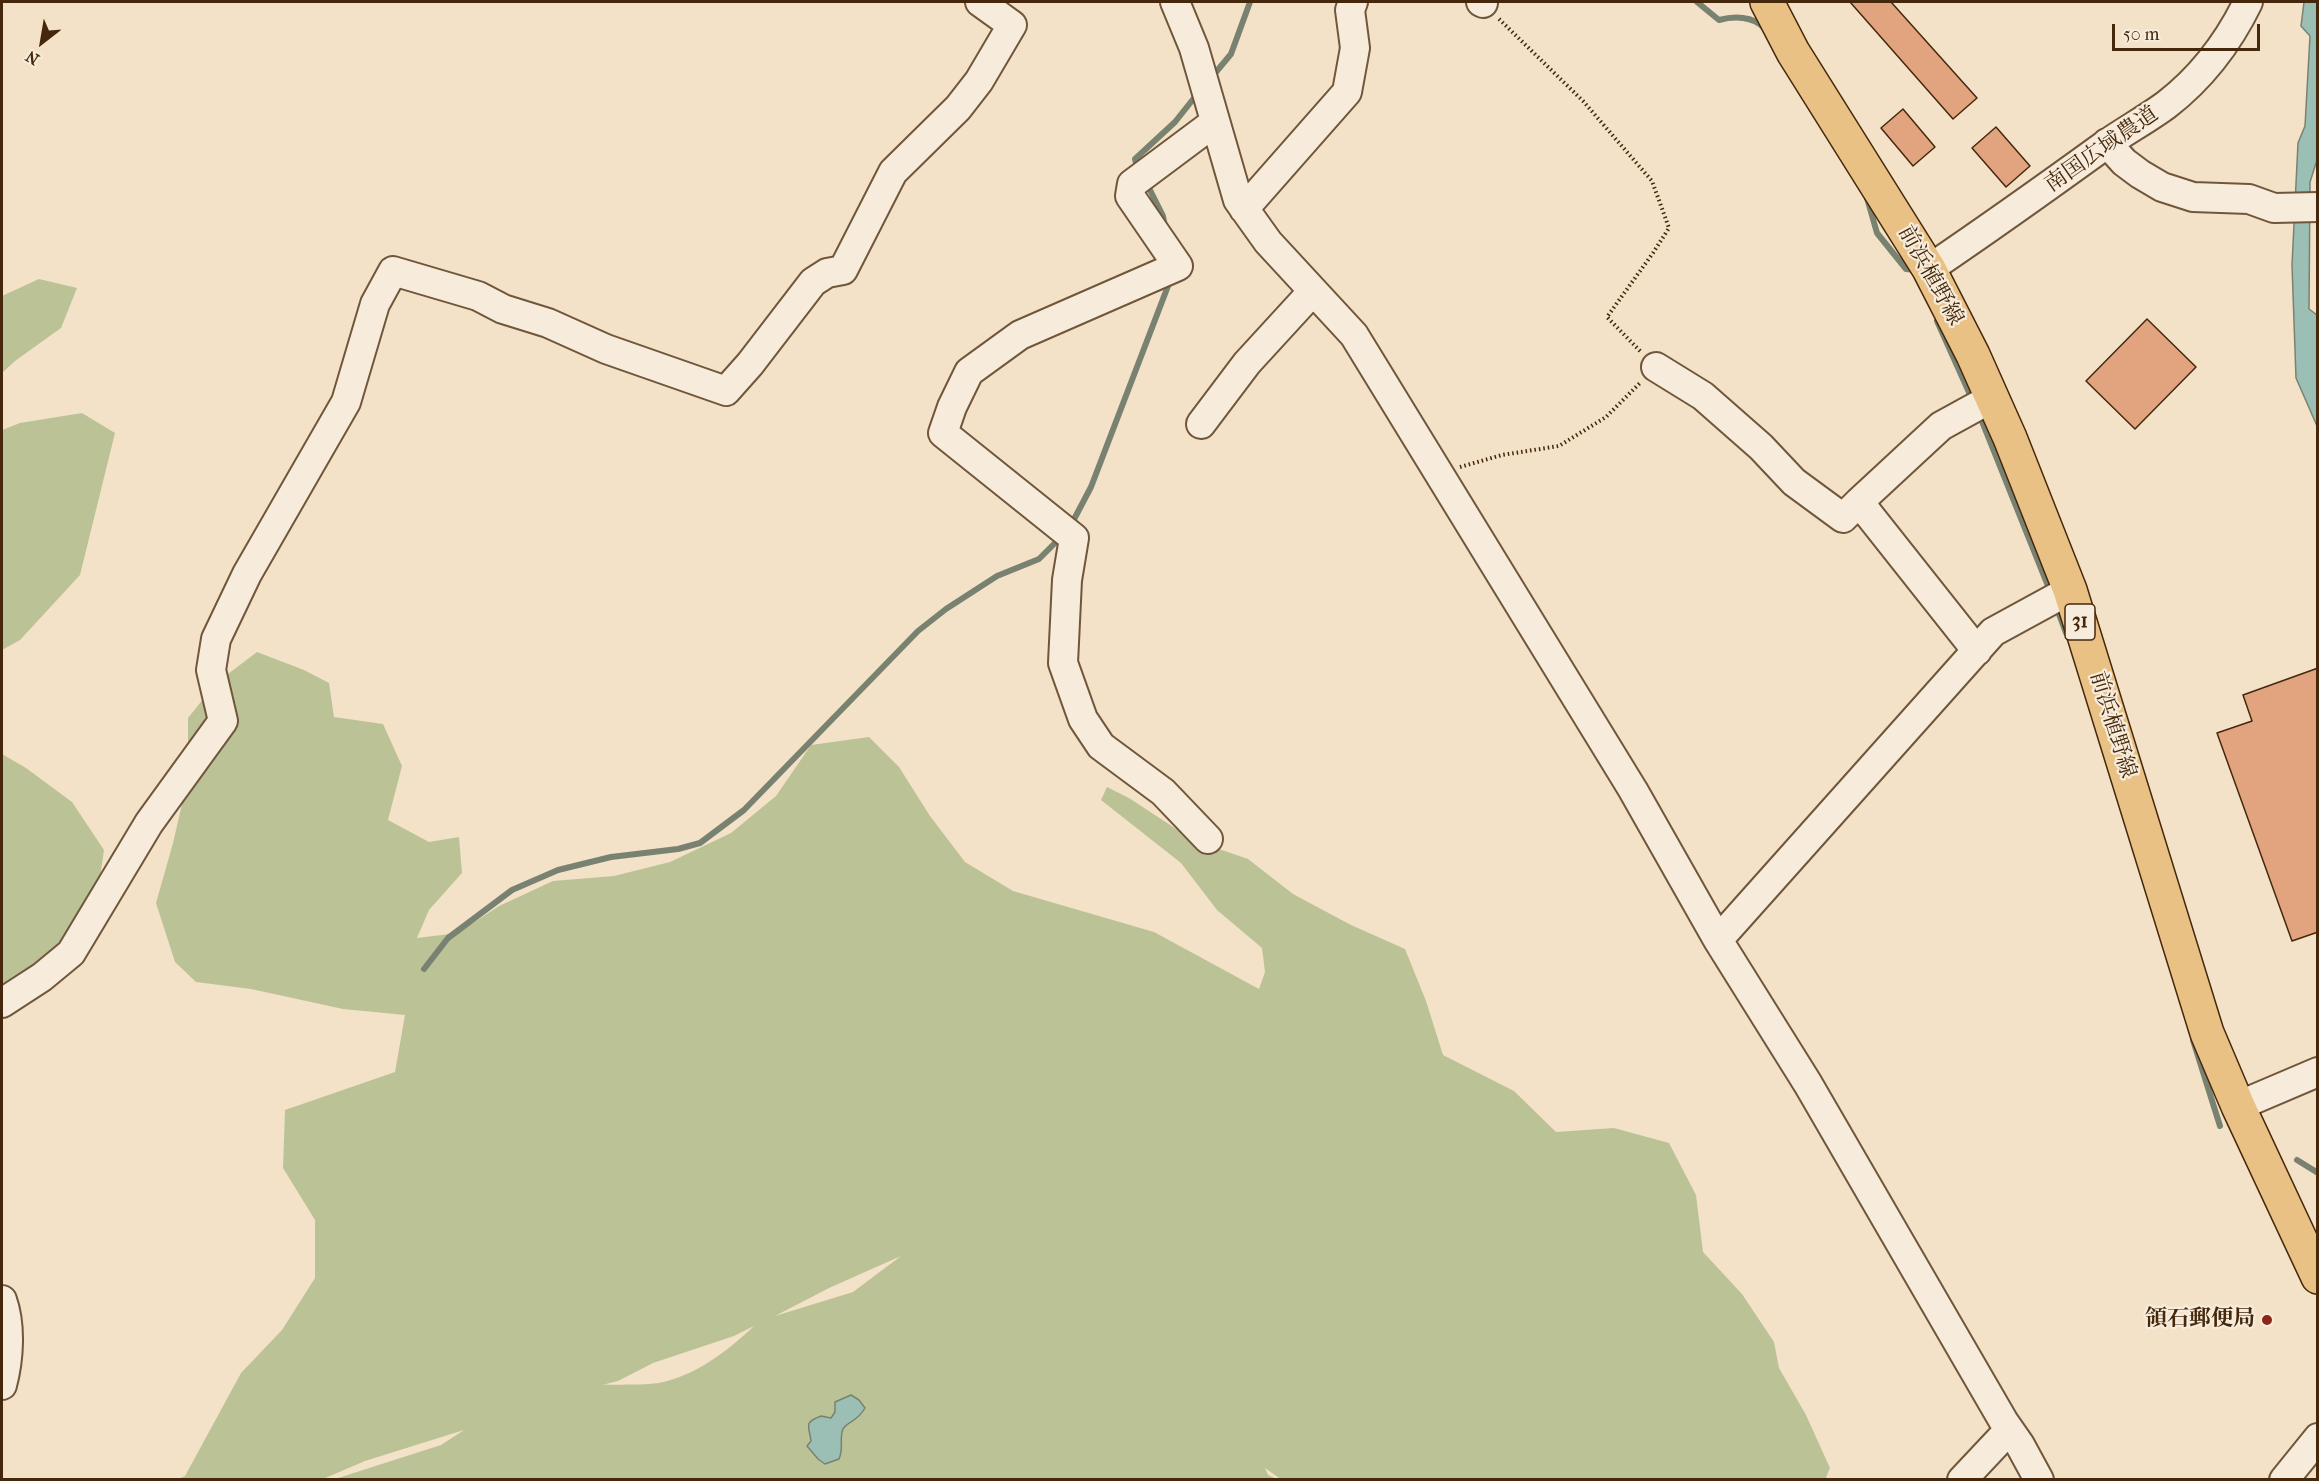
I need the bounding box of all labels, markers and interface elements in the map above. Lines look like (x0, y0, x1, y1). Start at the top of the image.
north arrow (12, 12, 72, 72)
scale bar (2115, 12, 2264, 50)
text: 50 m (2123, 24, 2159, 45)
text: N (22, 47, 43, 69)
street label: 南国広域農道 (2040, 101, 2164, 199)
street label: 前浜植野線 (1892, 221, 1968, 331)
road number: 31 (2065, 604, 2095, 640)
street label: 前浜植野線 (2083, 669, 2141, 781)
place label: 領石郵便局 (2145, 1307, 2255, 1333)
marker: 領石郵便局 (2260, 1313, 2274, 1327)

